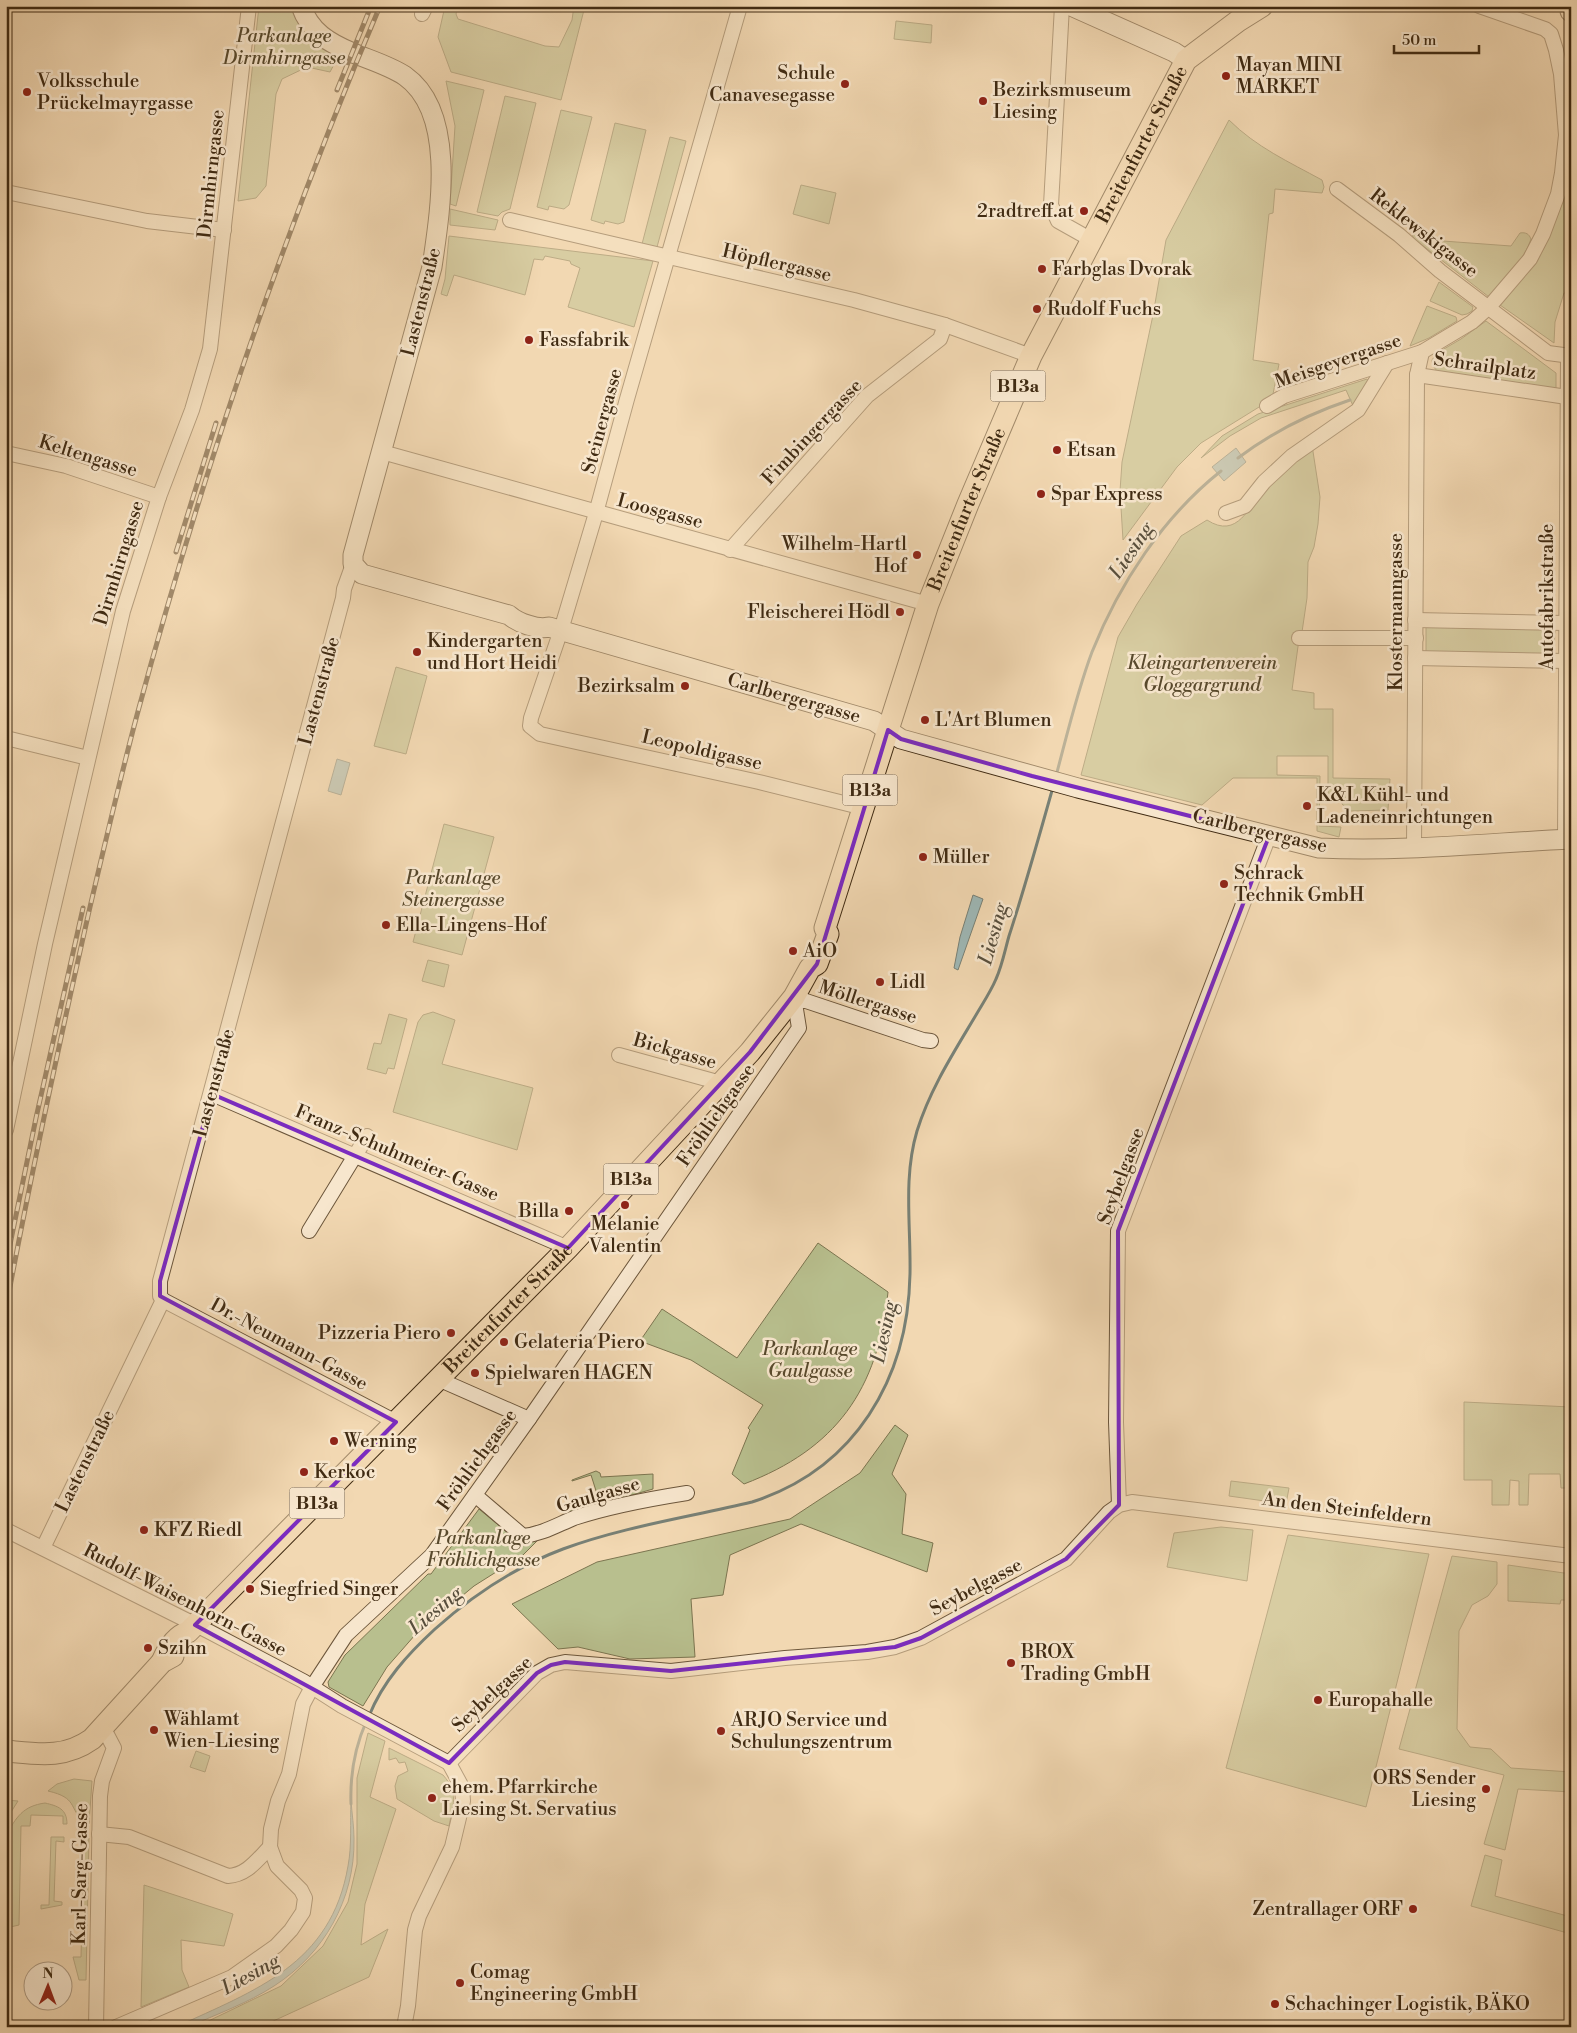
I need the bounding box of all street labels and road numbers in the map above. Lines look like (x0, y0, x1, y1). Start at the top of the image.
street label: Breitenfurter Straße (1090, 61, 1193, 229)
street label: Dirmhirngasse (192, 108, 230, 240)
street label: Reklewskigasse (1365, 183, 1483, 283)
street label: Höpflergasse (720, 239, 834, 287)
street label: Lastenstraße (396, 245, 446, 359)
street label: Meisgeyergasse (1271, 328, 1405, 394)
street label: Schrailplatz (1432, 347, 1538, 385)
street label: Steinergasse (576, 366, 628, 476)
road number: B13a (990, 371, 1046, 402)
street label: Fimbingergasse (757, 374, 867, 490)
street label: Breitenfurter Straße (922, 424, 1011, 596)
street label: Keltengasse (36, 430, 140, 482)
street label: Loosgasse (614, 488, 706, 534)
street label: Dirmhirngasse (89, 498, 149, 628)
street label: Autofabrikstraße (1535, 524, 1559, 671)
street label: Klostermanngasse (1384, 533, 1408, 691)
street label: Lastenstraße (293, 634, 345, 748)
street label: Carlbergergasse (725, 667, 863, 729)
street label: Leopoldigasse (639, 724, 765, 776)
road number: B13a (842, 774, 898, 806)
street label: Carlbergergasse (1190, 804, 1330, 858)
street label: Möllergasse (816, 975, 920, 1029)
street label: Lastenstraße (188, 1026, 240, 1140)
street label: Bickgasse (630, 1027, 719, 1074)
street label: Fröhlichgasse (672, 1059, 760, 1171)
street label: Franz-Schuhmeier-Gasse (291, 1099, 503, 1207)
street label: Seybelgasse (1092, 1124, 1150, 1228)
road number: B13a (604, 1164, 658, 1194)
street label: Breitenfurter Straße (437, 1238, 578, 1380)
street label: Dr.-Neumann-Gasse (206, 1292, 372, 1396)
street label: Fröhlichgasse (432, 1404, 522, 1516)
street label: Lastenstraße (50, 1406, 120, 1516)
street label: Gaulgasse (553, 1472, 643, 1518)
street label: An den Steinfeldern (1260, 1487, 1433, 1531)
road number: B13a (290, 1488, 344, 1519)
street label: Rudolf-Waisenhorn-Gasse (79, 1538, 291, 1662)
street label: Seybelgasse (926, 1553, 1026, 1621)
street label: Seybelgasse (447, 1651, 537, 1737)
street label: Karl-Sarg-Gasse (67, 1803, 93, 1945)

